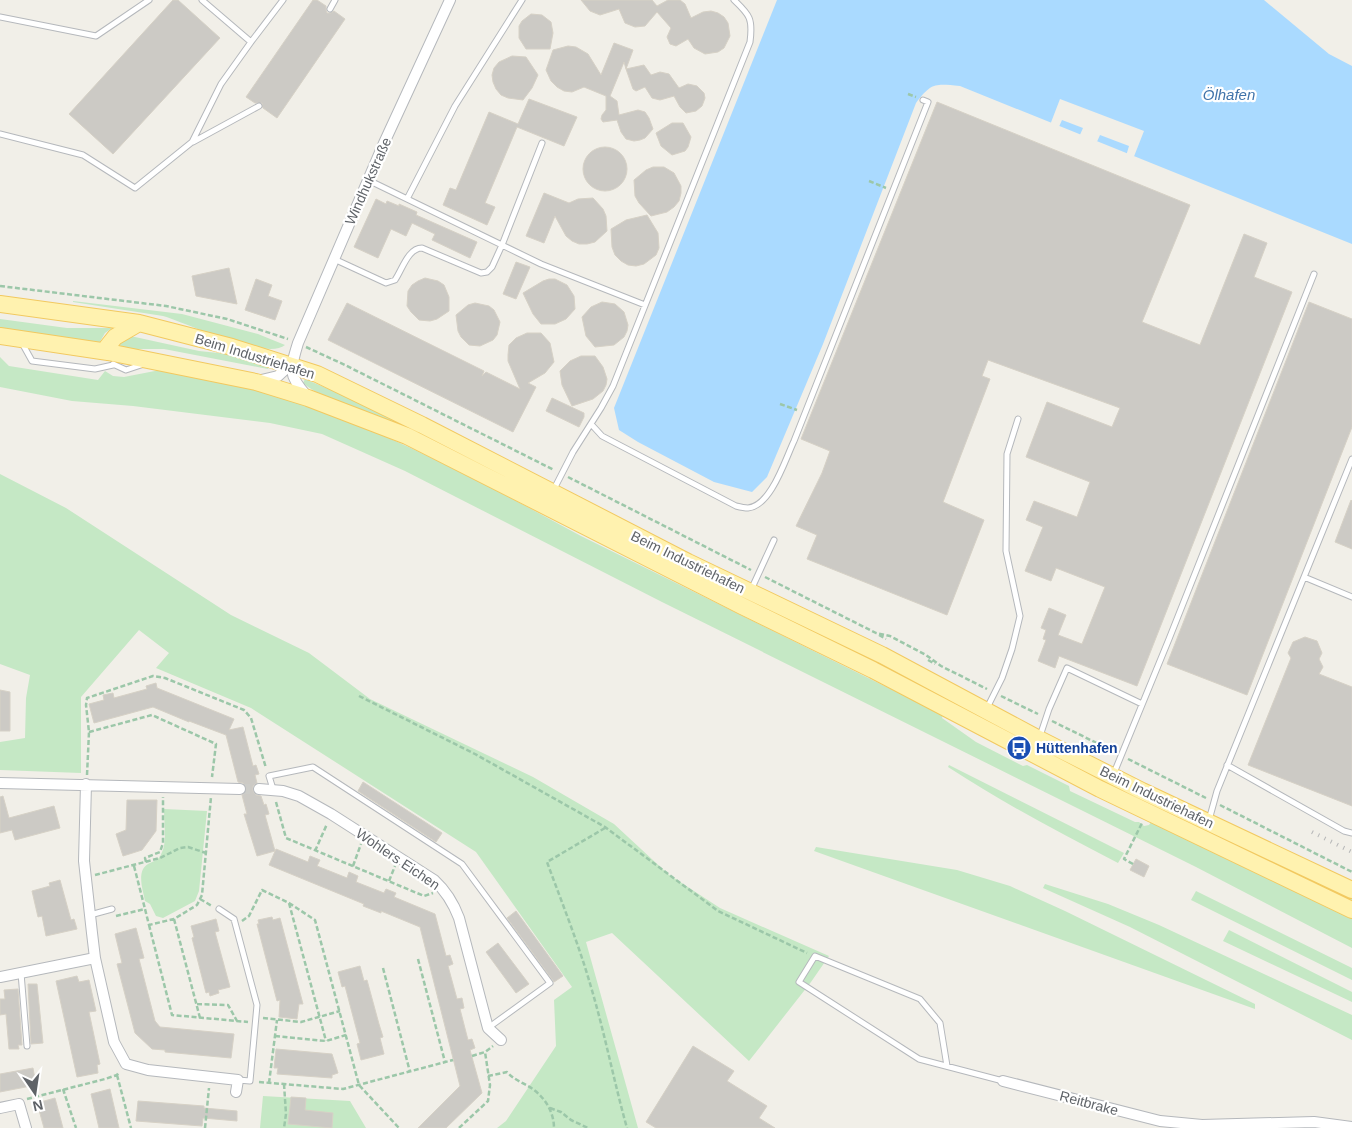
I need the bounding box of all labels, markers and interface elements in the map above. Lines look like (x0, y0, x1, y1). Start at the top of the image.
water label: Ölhafen (1203, 86, 1255, 103)
street label: Windhukstraße (342, 135, 395, 227)
street label: Beim Industriehafen (193, 330, 317, 382)
street label: Beim Industriehafen (629, 528, 747, 596)
bus stop icon: Hüttenhafen (1006, 735, 1032, 761)
place label: Hüttenhafen (1036, 740, 1118, 756)
street label: Beim Industriehafen (1098, 763, 1216, 831)
street label: Wohlers Eichen (353, 825, 443, 893)
north arrow (10, 1068, 60, 1118)
street label: Reitbrake (1058, 1088, 1120, 1119)
text: N (31, 1097, 45, 1115)

